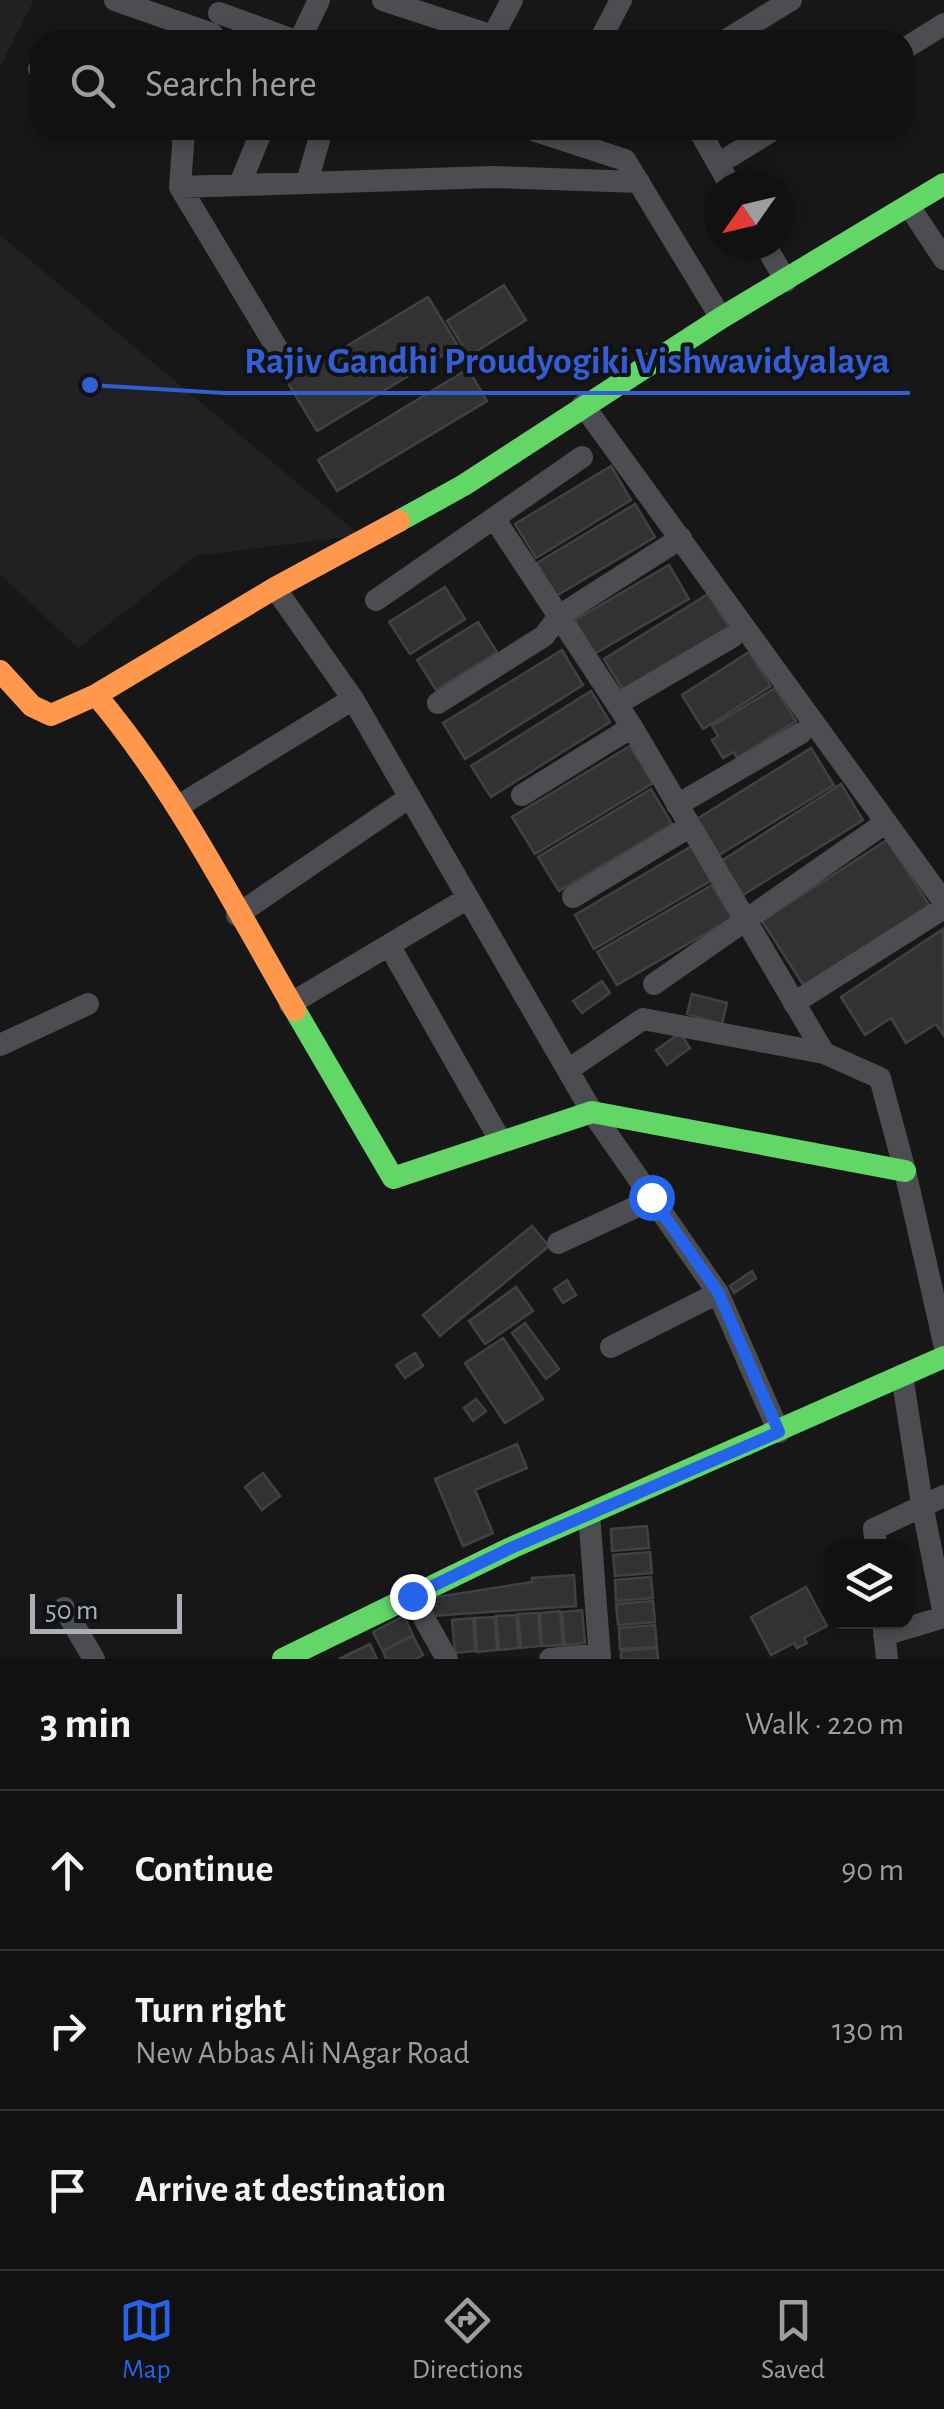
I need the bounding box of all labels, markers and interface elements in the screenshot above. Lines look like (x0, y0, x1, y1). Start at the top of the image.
search box (30, 30, 914, 140)
icon: search (65, 58, 120, 113)
text: Search here (145, 66, 317, 104)
north arrow (704, 170, 794, 260)
callout: Rajiv Gandhi Proudyogiki Vishwavidyalaya (224, 325, 910, 393)
text: Rajiv Gandhi Proudyogiki Vishwavidyalaya (244, 343, 890, 381)
route start (629, 1175, 675, 1221)
map controls (824, 1539, 914, 1629)
button: layers (824, 1539, 914, 1629)
route end (390, 1574, 436, 1620)
scale bar (30, 1589, 182, 1634)
text: 50 m (45, 1597, 99, 1625)
text: 3 min (40, 1703, 132, 1745)
text: Walk · 220 m (745, 1708, 904, 1740)
icon: ahead (40, 1843, 95, 1898)
text: Continue (135, 1851, 273, 1889)
text: 90 m (841, 1854, 904, 1886)
text: Turn right (135, 1992, 285, 2030)
icon: right (40, 2003, 95, 2058)
text: 130 m (832, 2014, 904, 2046)
text: New Abbas Ali NAgar Road (135, 2037, 470, 2069)
icon: arrive (40, 2163, 95, 2218)
text: Arrive at destination (135, 2171, 446, 2209)
tab: Map (119, 2293, 174, 2387)
tab: Directions (412, 2293, 523, 2387)
tab: Saved (761, 2293, 825, 2387)

